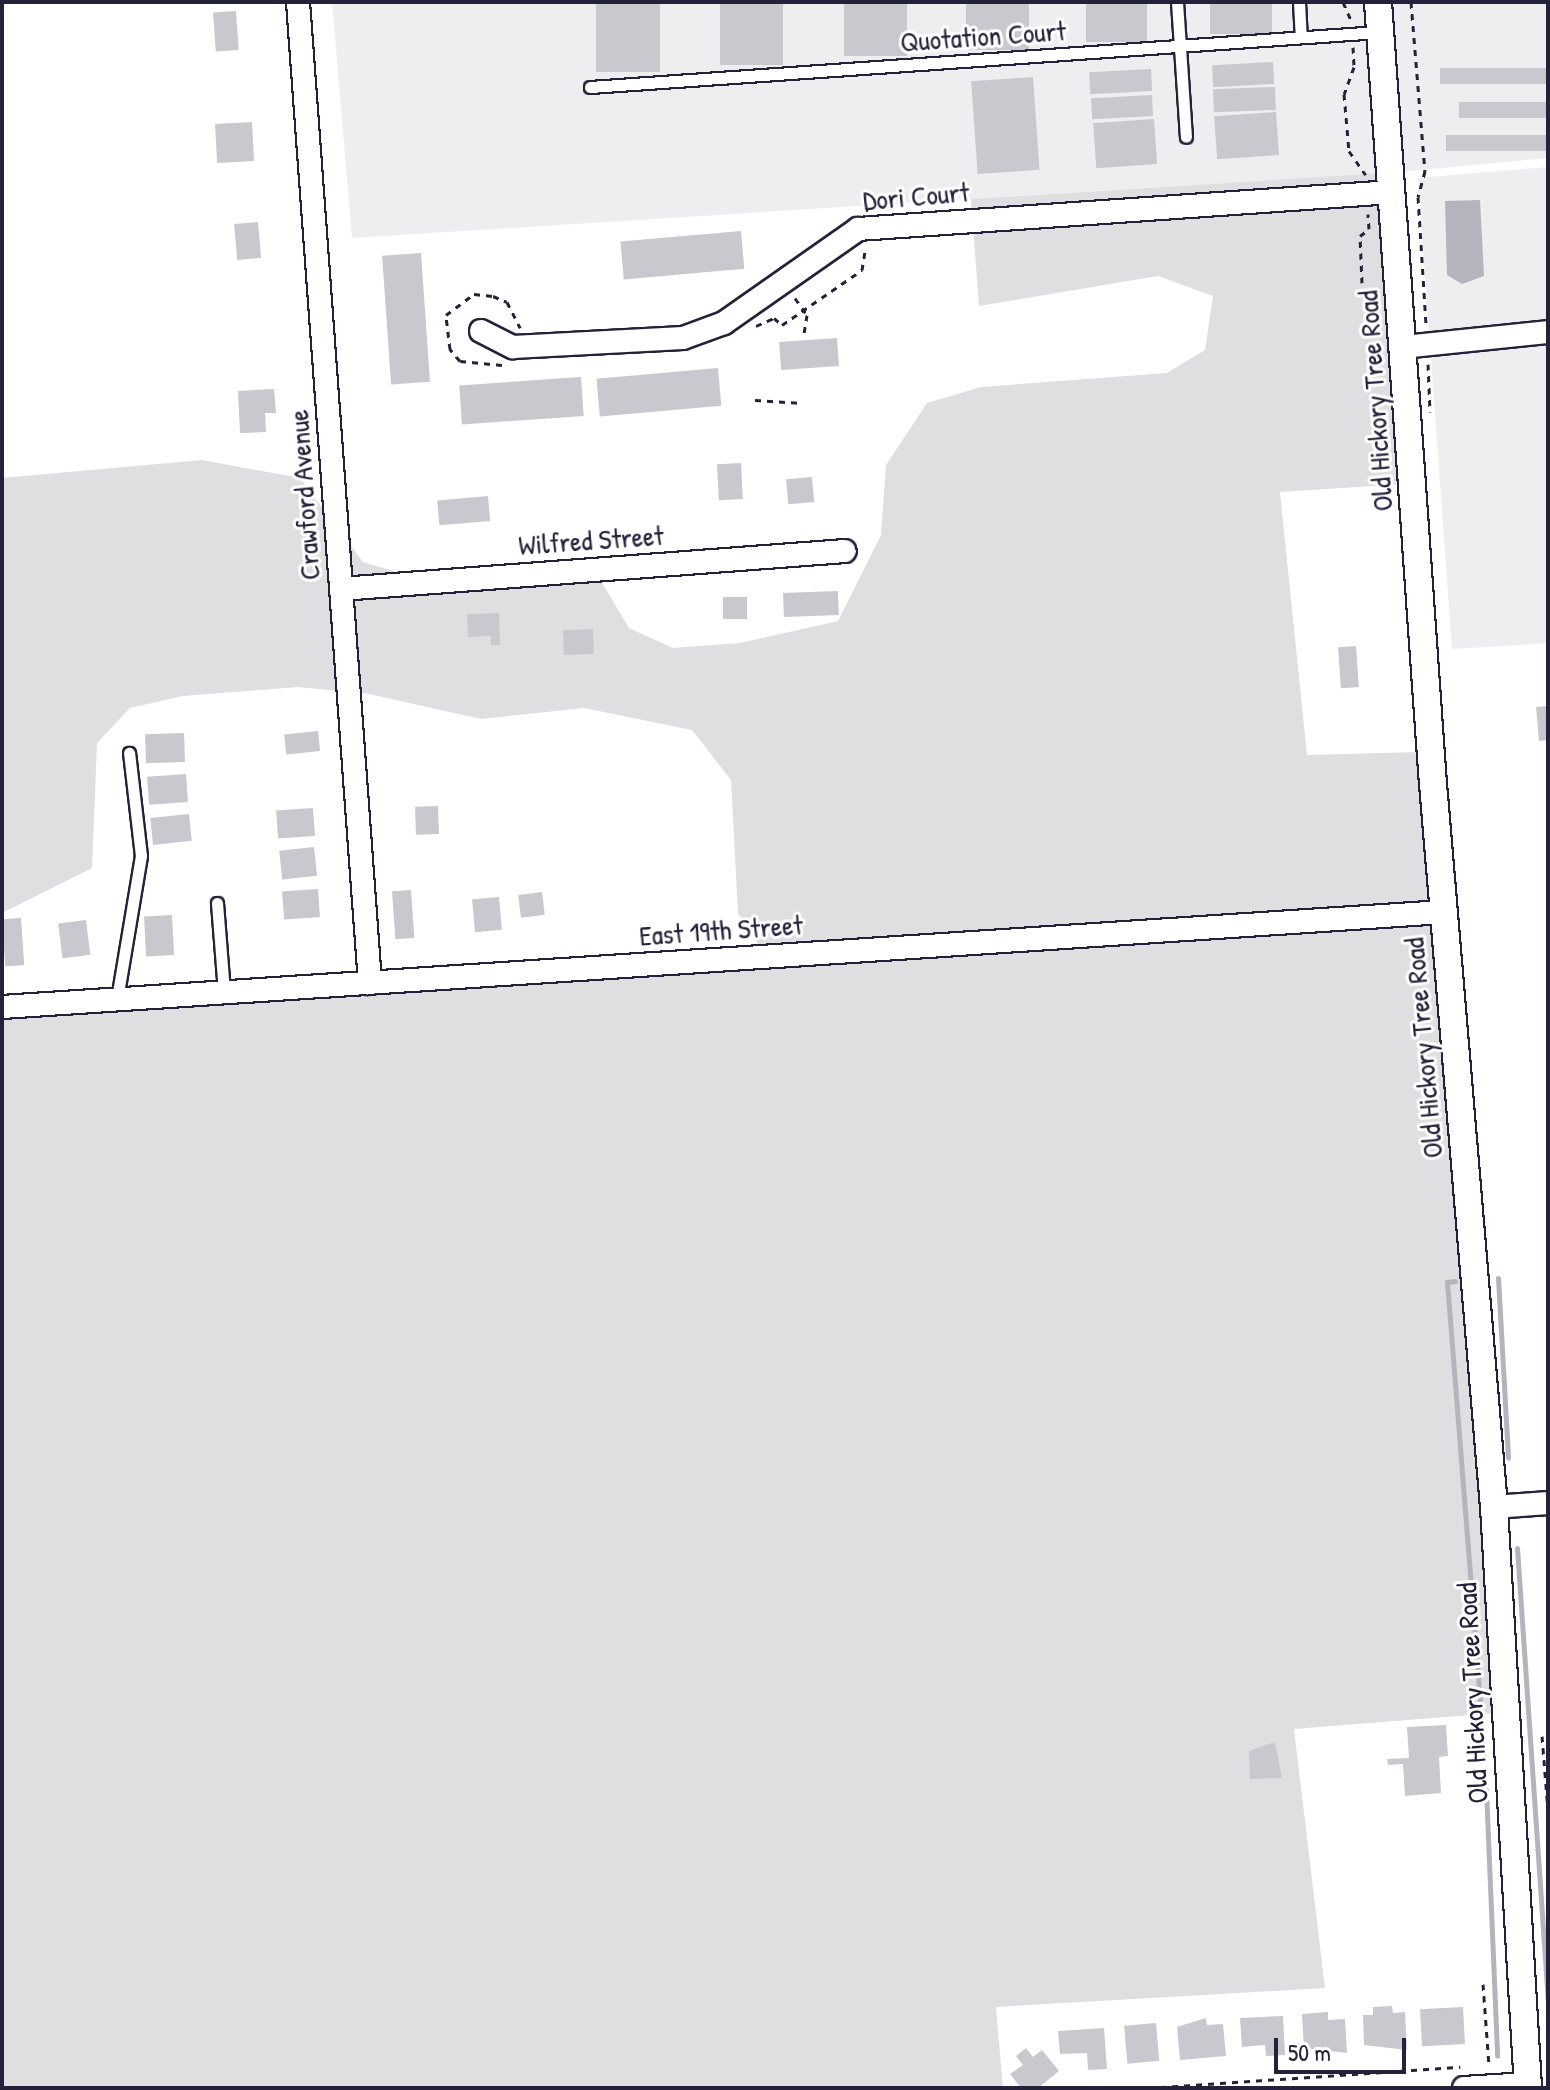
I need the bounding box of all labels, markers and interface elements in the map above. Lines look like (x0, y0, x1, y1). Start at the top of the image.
street label: Quotation Court (899, 13, 1067, 59)
street label: Dori Court (862, 175, 970, 217)
street label: Old Hickory Tree Road (1351, 290, 1399, 512)
street label: Crawford Avenue (281, 409, 327, 581)
street label: Wilfred Street (517, 518, 665, 562)
street label: East 19th Street (638, 908, 804, 952)
street label: Old Hickory Tree Road (1397, 936, 1449, 1160)
street label: Old Hickory Tree Road (1449, 1582, 1495, 1804)
scale bar (1278, 2022, 1410, 2072)
text: 50 m (1288, 2036, 1331, 2068)

